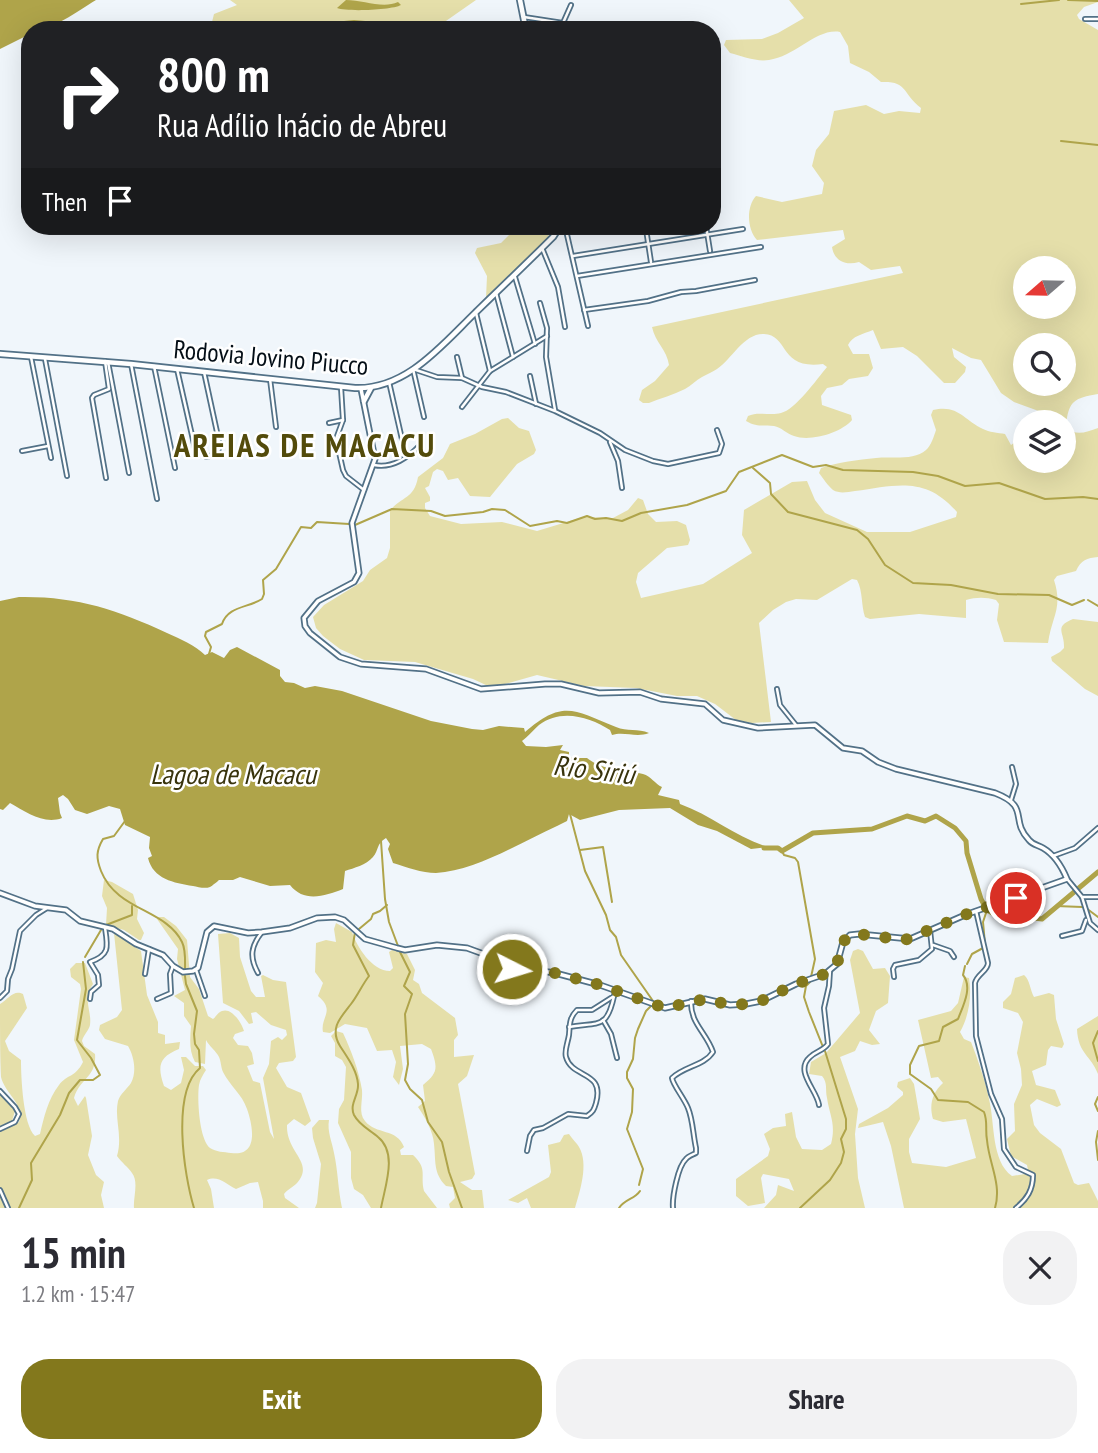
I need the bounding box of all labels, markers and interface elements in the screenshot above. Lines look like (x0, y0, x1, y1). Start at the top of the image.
text: 800 m (157, 42, 270, 106)
icon: right (42, 49, 133, 140)
text: Rua Adílio Inácio de Abreu (157, 104, 447, 146)
icon: arrive (101, 182, 139, 220)
text: Then (42, 185, 87, 218)
north arrow (1013, 256, 1076, 318)
map controls (1013, 256, 1076, 473)
street label: Rodovia Jovino Piucco (172, 332, 370, 382)
button: search (1013, 333, 1076, 396)
button: layers (1013, 410, 1076, 473)
district label: AREIAS DE MACACU (173, 423, 436, 466)
water label: Rio Siriú (551, 746, 639, 793)
water label: Lagoa de Macacu (150, 755, 318, 792)
pin (986, 868, 1046, 928)
icon: arrive (997, 879, 1035, 917)
position arrow (475, 932, 549, 1006)
text: 15 min (21, 1225, 126, 1280)
button: close (1003, 1231, 1077, 1305)
text: 1.2 km · 15:47 (21, 1279, 135, 1308)
button: Exit (21, 1359, 542, 1439)
button: Share (556, 1359, 1077, 1439)

